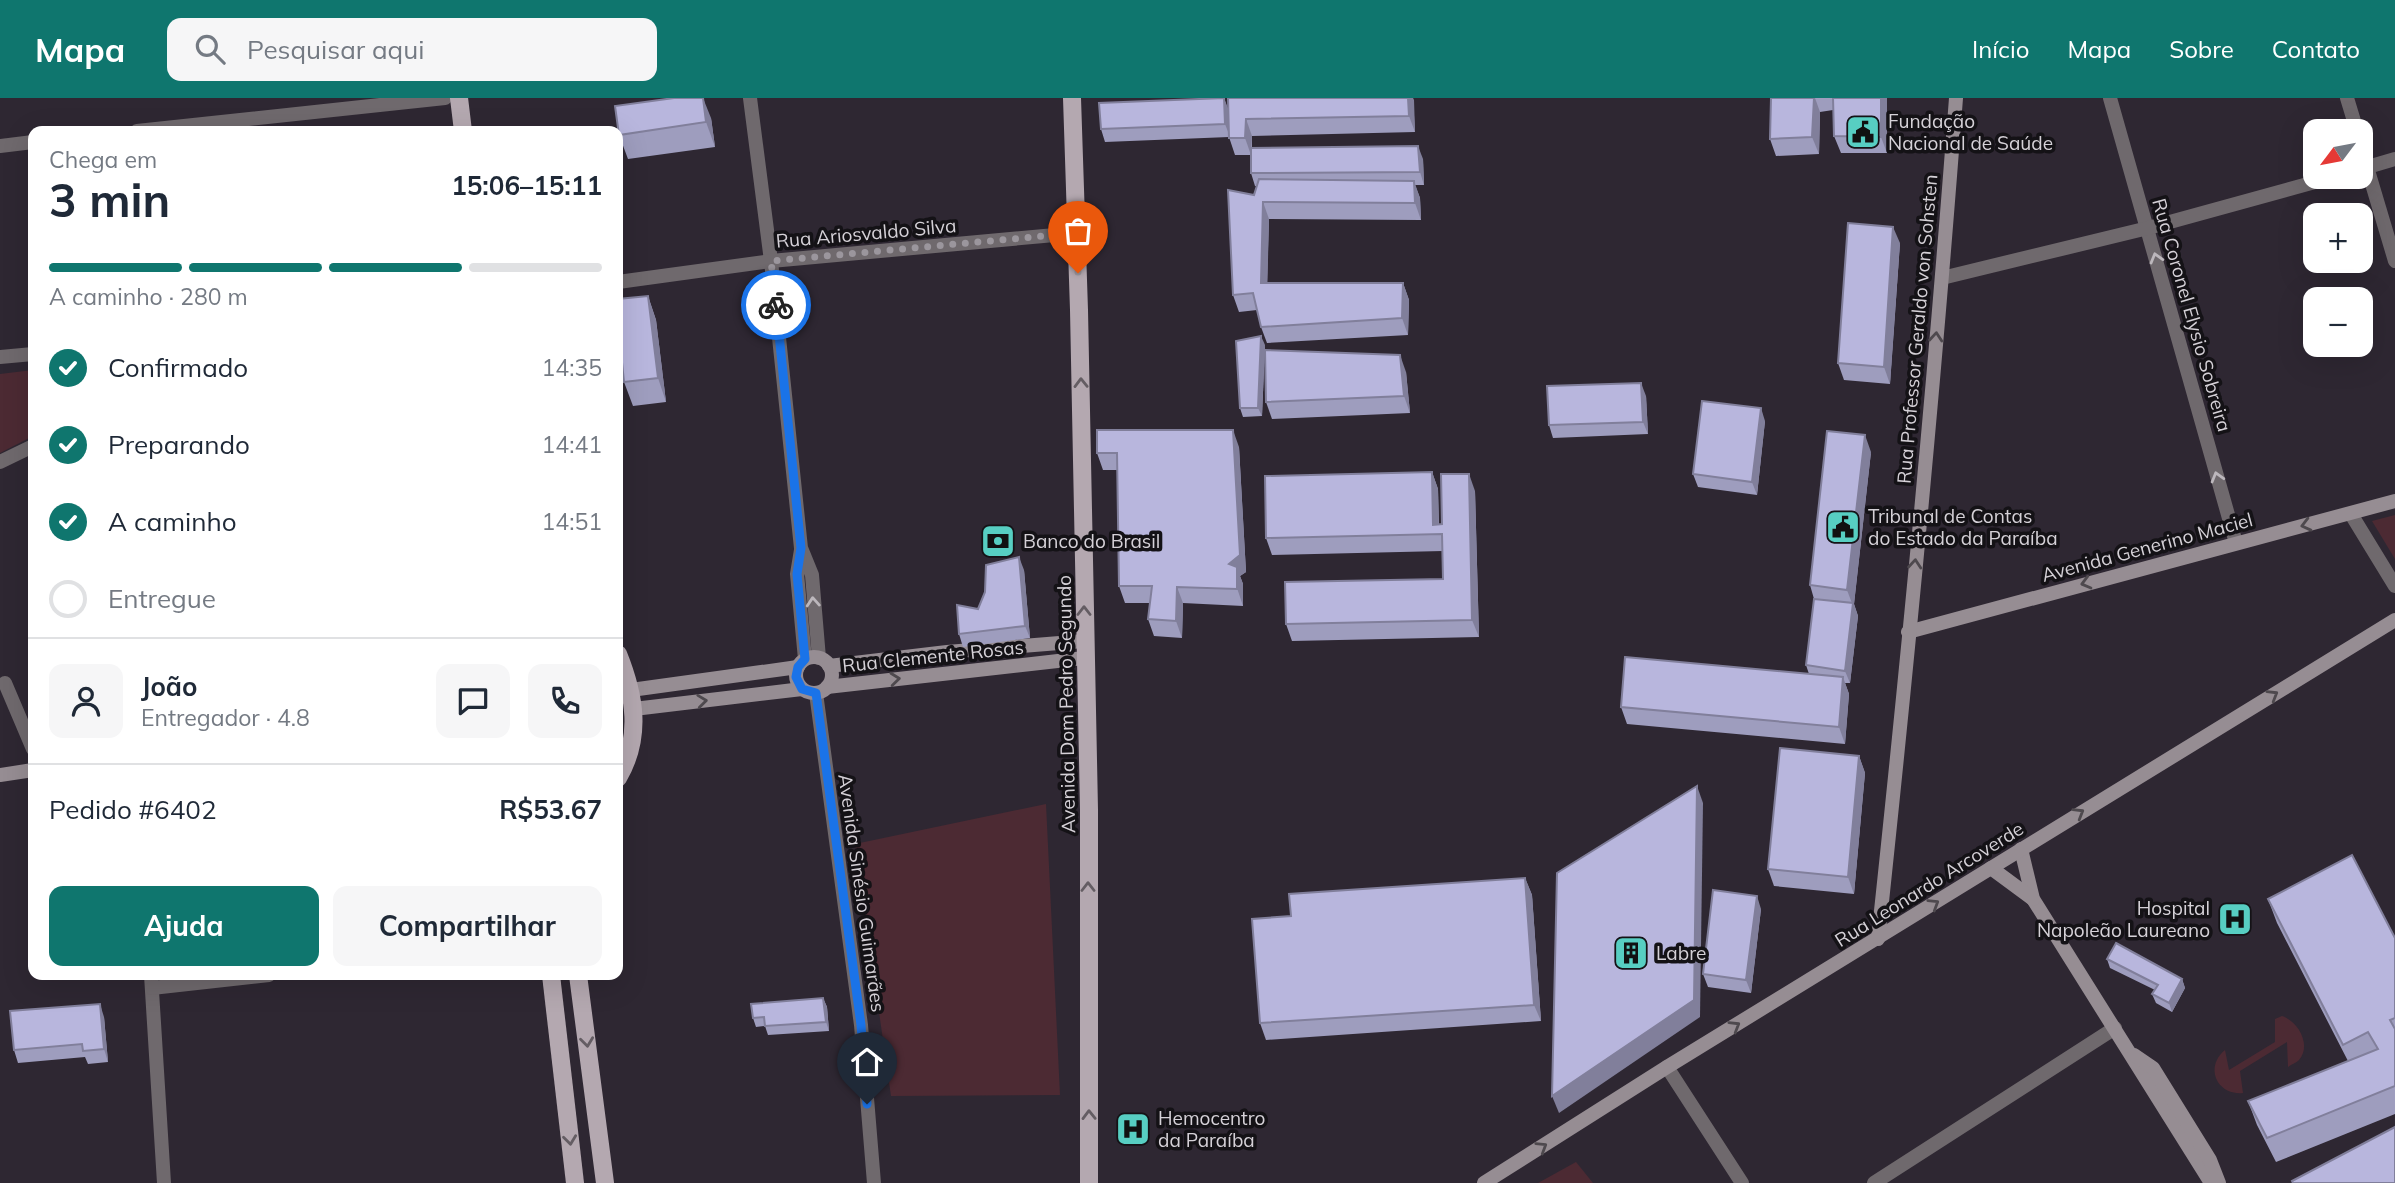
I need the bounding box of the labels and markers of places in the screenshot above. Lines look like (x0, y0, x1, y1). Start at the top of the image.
place label: Fundação Nacional de Saúde (1888, 109, 2053, 155)
public building icon: Fundação Nacional de Saúde (1844, 113, 1882, 151)
pin (1048, 201, 1108, 273)
place label: Tribunal de Contas do Estado da Paraíba (1868, 504, 2058, 550)
public building icon: Tribunal de Contas do Estado da Paraíba (1824, 508, 1862, 546)
bank icon: Banco do Brasil (979, 522, 1017, 560)
place label: Banco do Brasil (1023, 529, 1160, 553)
place label: Hospital Napoleão Laureano (2037, 896, 2210, 942)
hospital icon: Hospital Napoleão Laureano (2216, 900, 2254, 938)
building icon: Labre (1612, 934, 1650, 972)
place label: Labre (1656, 941, 1706, 965)
pin (837, 1032, 897, 1104)
place label: Hemocentro da Paraíba (1158, 1106, 1265, 1152)
hospital icon: Hemocentro da Paraíba (1114, 1110, 1152, 1148)

